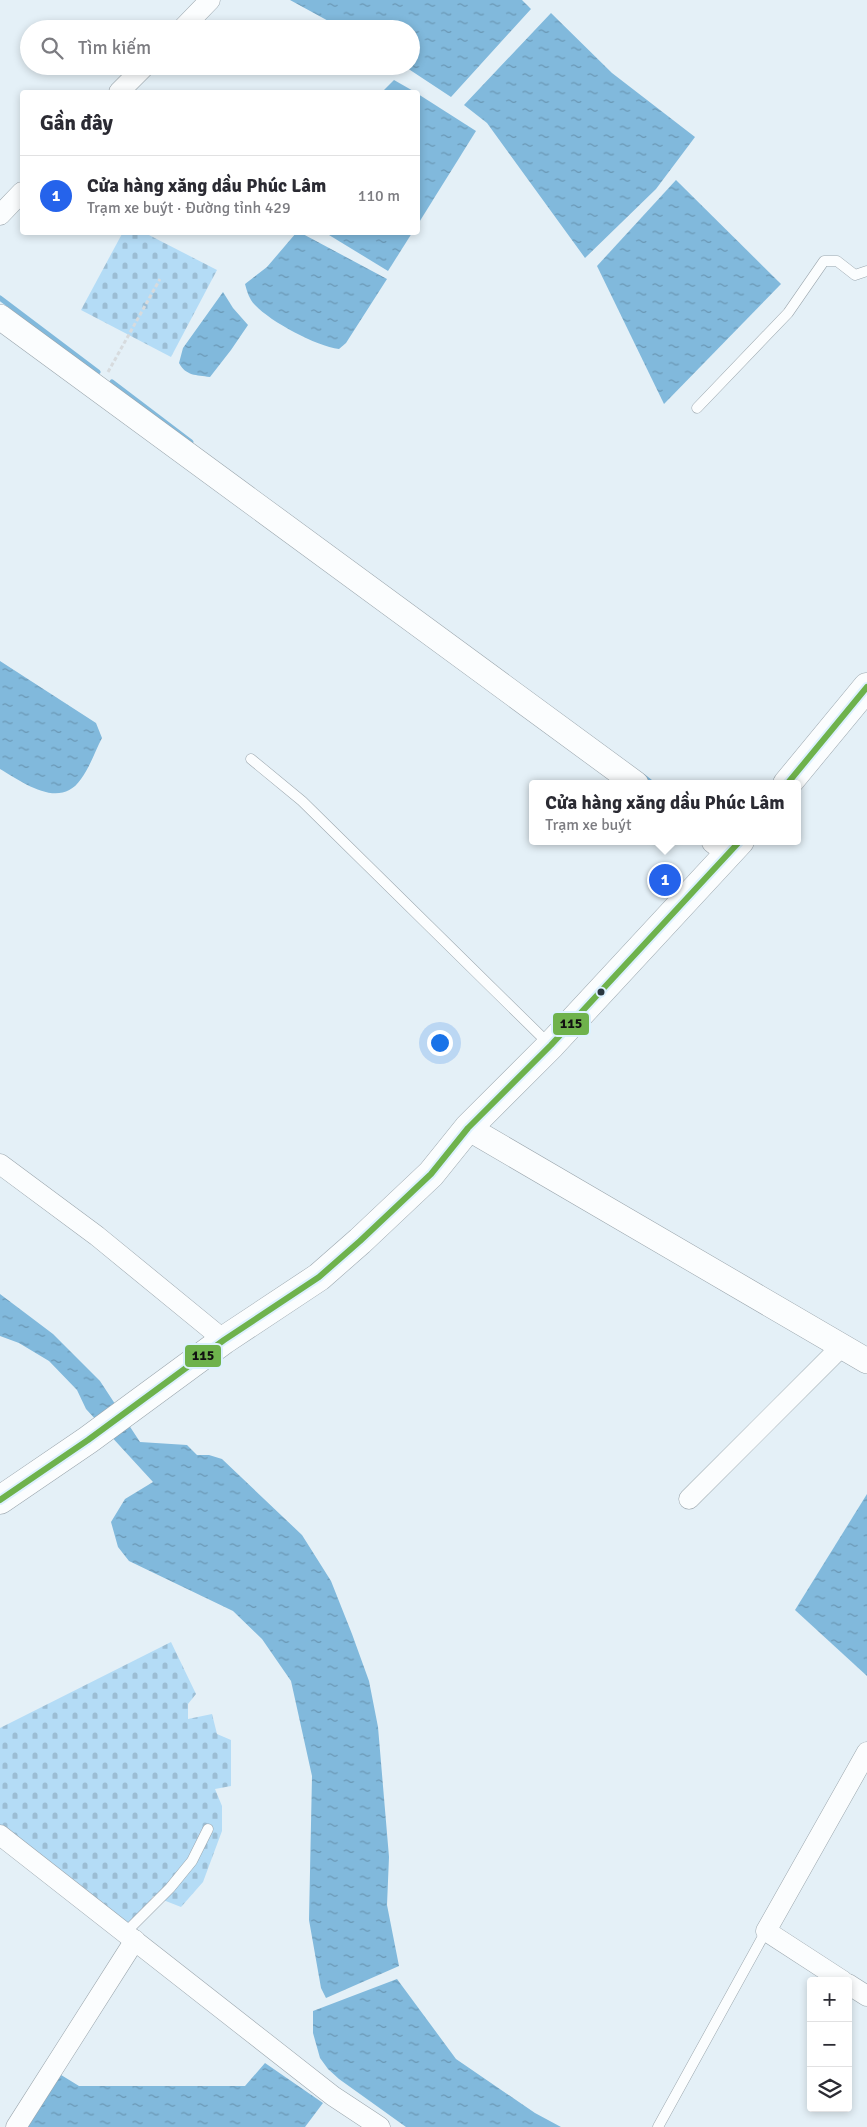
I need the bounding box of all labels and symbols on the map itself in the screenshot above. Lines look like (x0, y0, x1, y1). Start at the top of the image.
pin: 1 (649, 861, 681, 899)
unlabelled marker (596, 987, 606, 997)
line badge: 115 (552, 1012, 590, 1036)
text: 115 (560, 1015, 582, 1032)
your location (427, 1030, 453, 1056)
line badge: 115 (184, 1344, 222, 1368)
text: 115 (192, 1347, 214, 1364)

